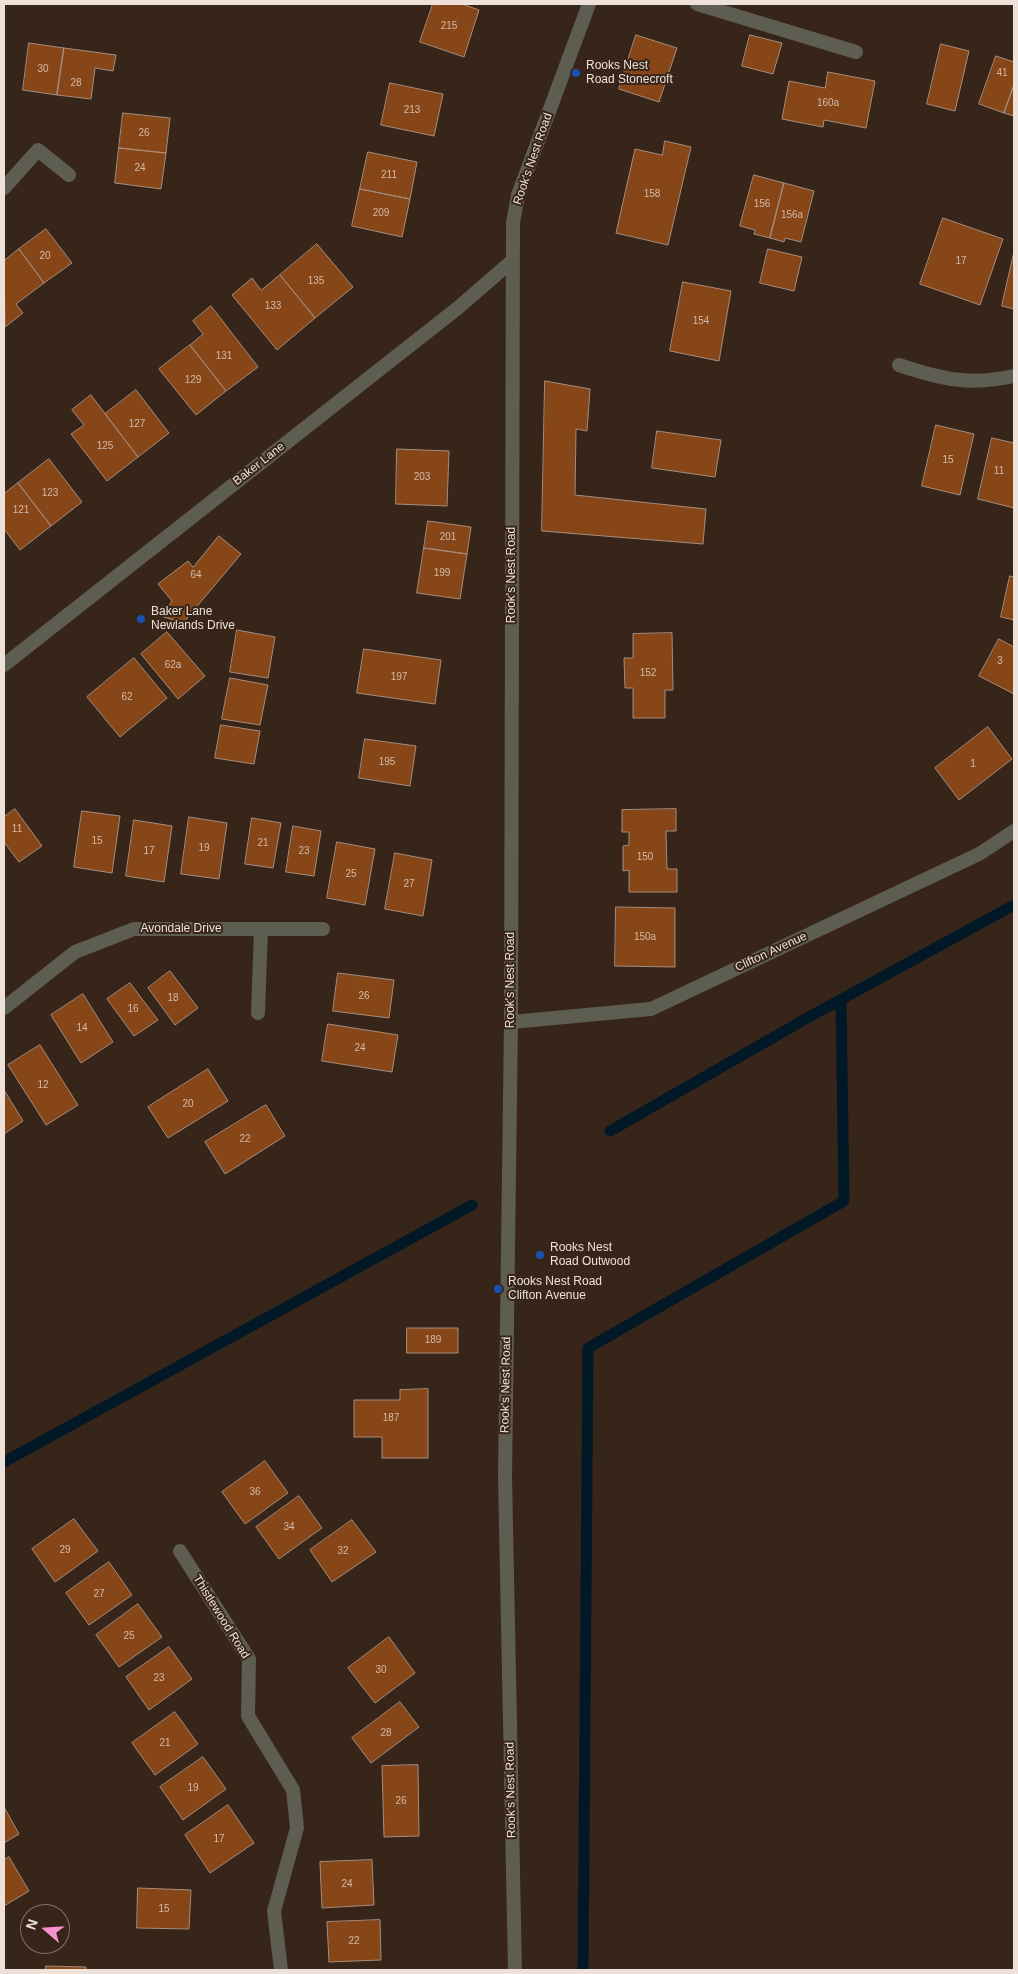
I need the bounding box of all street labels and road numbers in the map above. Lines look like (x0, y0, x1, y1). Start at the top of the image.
street label: Rook's Nest Road (511, 111, 555, 207)
street label: Baker Lane (230, 439, 288, 489)
street label: Rook's Nest Road (505, 527, 519, 623)
street label: Avondale Drive (140, 922, 222, 936)
street label: Clifton Avenue (733, 929, 809, 975)
street label: Rook's Nest Road (504, 932, 518, 1028)
street label: Rook's Nest Road (498, 1337, 514, 1433)
street label: Thistlewood Road (189, 1572, 253, 1662)
street label: Rook's Nest Road (503, 1742, 519, 1838)

